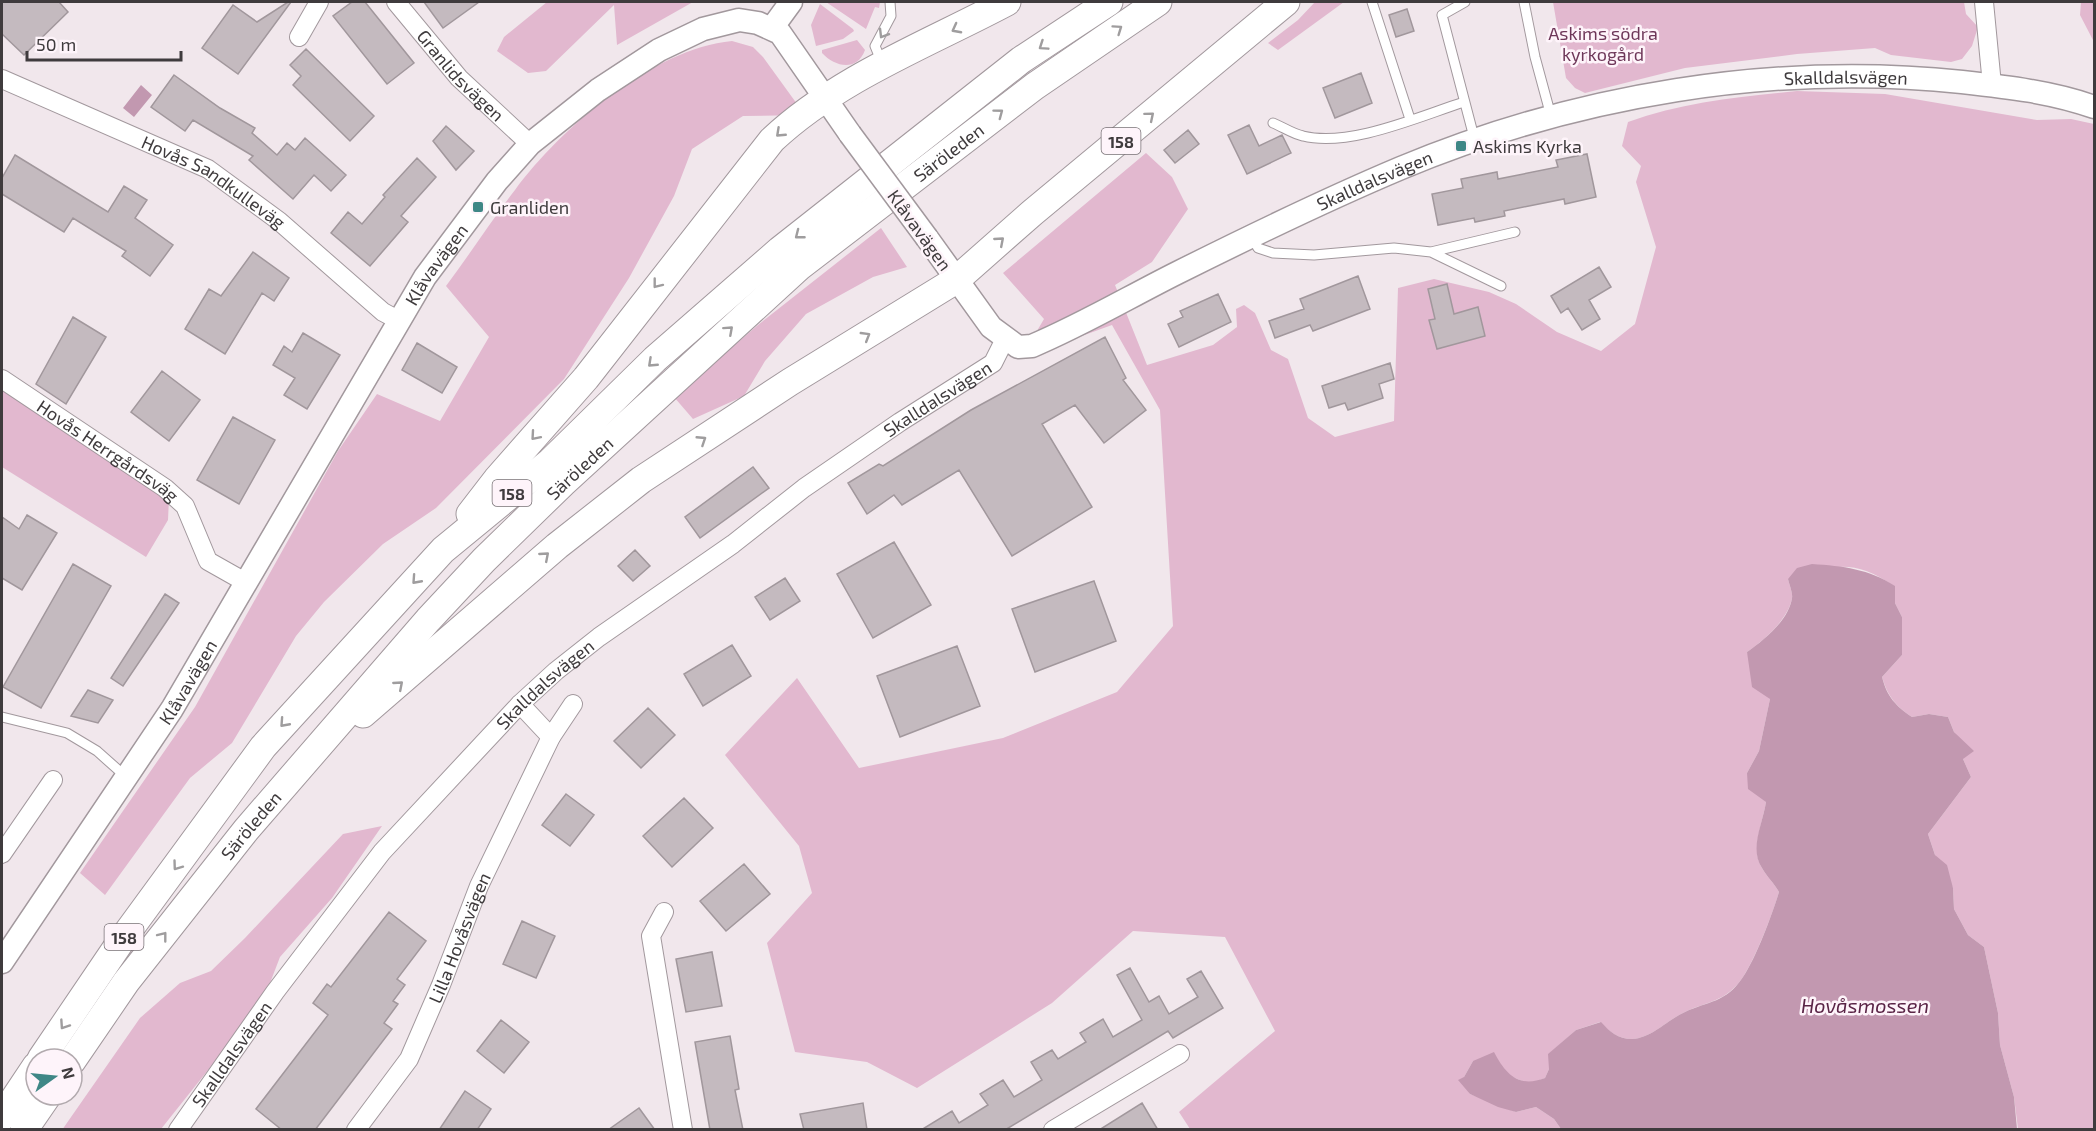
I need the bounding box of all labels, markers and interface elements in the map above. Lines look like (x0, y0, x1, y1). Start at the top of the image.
one-way arrow (951, 22, 962, 33)
park label: Askims södra kyrkogård (1548, 22, 1658, 65)
scale bar (27, 24, 182, 62)
street label: Granlidsvägen (413, 25, 509, 126)
one-way arrow (1111, 25, 1122, 36)
one-way arrow (878, 28, 890, 38)
text: 50 m (36, 33, 76, 55)
one-way arrow (1039, 38, 1049, 50)
street label: Skalldalsvägen (1783, 65, 1908, 89)
one-way arrow (992, 109, 1003, 120)
one-way arrow (1143, 112, 1154, 123)
street label: Säröleden (909, 118, 988, 186)
one-way arrow (776, 125, 787, 136)
road number: 158 (1102, 128, 1140, 154)
street label: Hovås Sandkulleväg (138, 130, 290, 233)
place label: Askims Kyrka (1473, 135, 1582, 157)
marker: Askims Kyrka (1454, 139, 1468, 153)
street label: Skalldalsvägen (1313, 145, 1436, 215)
street label: Klåvavägen (883, 185, 957, 275)
place label: Granliden (490, 196, 569, 218)
marker: Granliden (471, 200, 485, 214)
street label: Klåvavägen (400, 219, 472, 309)
one-way arrow (795, 228, 806, 239)
one-way arrow (993, 237, 1004, 248)
one-way arrow (654, 278, 665, 289)
one-way arrow (722, 326, 732, 337)
one-way arrow (860, 331, 870, 343)
one-way arrow (648, 356, 658, 367)
street label: Skalldalsvägen (879, 356, 995, 441)
street label: Hovås Herrgårdsväg (33, 395, 184, 506)
one-way arrow (531, 429, 542, 439)
street label: Säröleden (542, 432, 617, 504)
one-way arrow (695, 436, 706, 447)
road number: 158 (492, 480, 532, 506)
one-way arrow (539, 552, 549, 563)
one-way arrow (412, 573, 423, 584)
street label: Skalldalsvägen (491, 635, 598, 734)
street label: Klåvavägen (154, 636, 221, 729)
one-way arrow (392, 681, 403, 692)
one-way arrow (280, 717, 291, 727)
street label: Säröleden (216, 787, 286, 864)
one-way arrow (173, 859, 184, 870)
street label: Lilla Hovåsvägen (424, 869, 495, 1006)
road number: 158 (104, 924, 144, 950)
one-way arrow (155, 932, 166, 943)
water label: Hovåsmossen (1801, 993, 1929, 1017)
street label: Skalldalsvägen (187, 997, 276, 1111)
one-way arrow (60, 1018, 71, 1029)
north arrow (24, 1047, 84, 1107)
text: N (58, 1065, 80, 1081)

